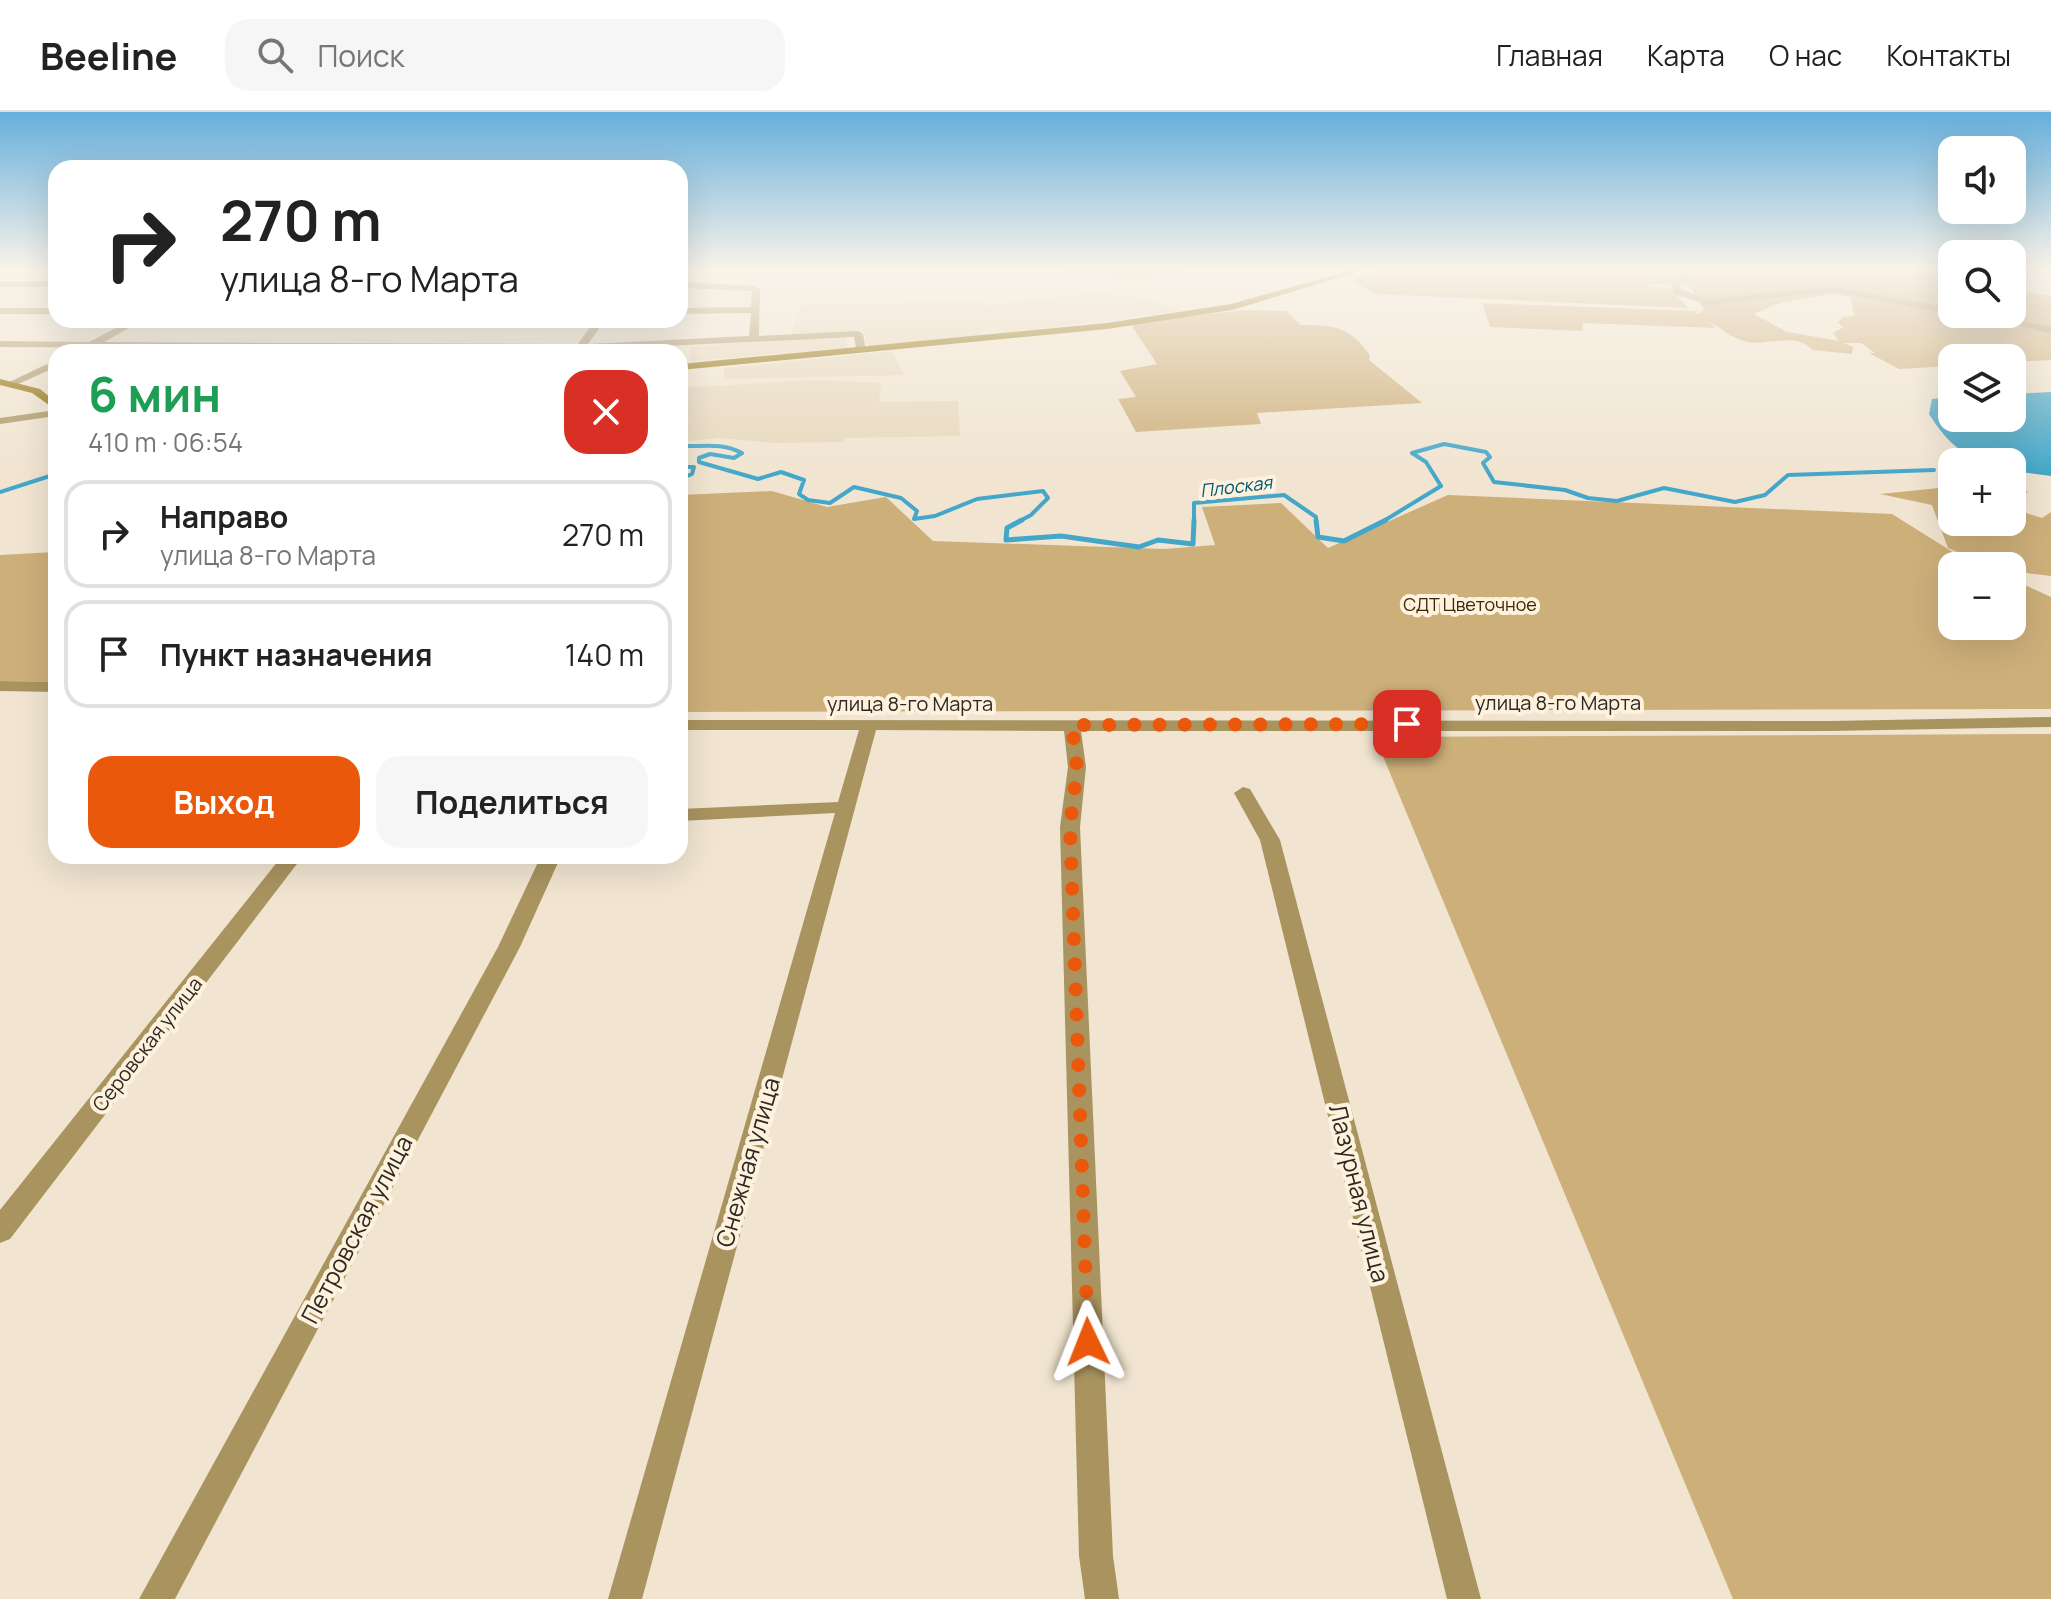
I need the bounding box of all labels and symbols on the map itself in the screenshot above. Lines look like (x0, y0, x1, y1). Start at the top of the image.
water label: Плоская (1199, 469, 1275, 502)
park label: СДТ Цветочное (1403, 592, 1537, 616)
street label: улица 8-го Марта (1475, 689, 1641, 716)
street label: улица 8-го Марта (827, 690, 993, 717)
pin (1373, 690, 1441, 758)
street label: Серовская улица (86, 971, 208, 1117)
street label: Снежная улица (707, 1073, 787, 1251)
street label: Лазурная улица (1322, 1100, 1398, 1286)
street label: Петровская улица (293, 1129, 419, 1329)
position arrow (1046, 1300, 1130, 1384)

